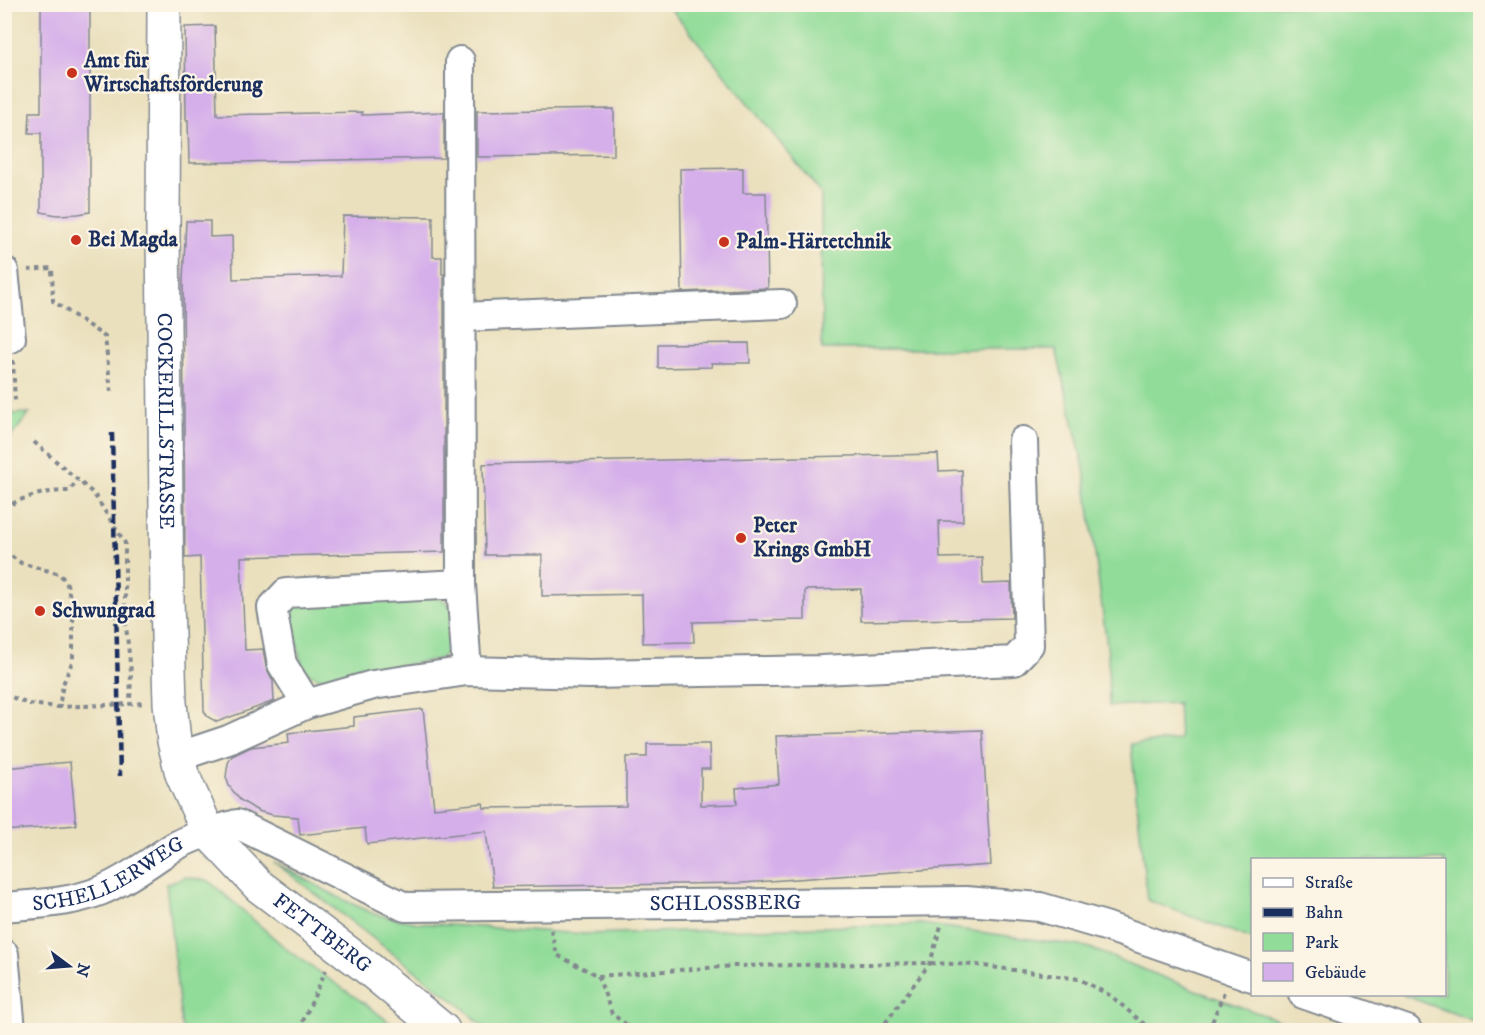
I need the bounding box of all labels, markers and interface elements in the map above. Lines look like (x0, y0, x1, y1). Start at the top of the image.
place label: Amt für Wirtschaftsförderung (83, 48, 263, 98)
marker: Amt für Wirtschaftsförderung (65, 66, 79, 80)
place label: Bei Magda (88, 227, 179, 253)
place label: Palm-Härtetchnik (736, 229, 892, 255)
marker: Bei Magda (69, 233, 83, 247)
marker: Palm-Härtetchnik (717, 235, 731, 249)
street label: COCKERILLSTRASSE (151, 313, 179, 530)
place label: Peter Krings GmbH (753, 513, 872, 563)
marker: Peter Krings GmbH (734, 531, 748, 545)
place label: Schwungrad (52, 598, 155, 624)
marker: Schwungrad (33, 604, 47, 618)
street label: SCHELLERWEG (31, 831, 189, 918)
legend (1251, 858, 1446, 996)
text: Straße (1305, 872, 1353, 894)
street label: FETTBERG (268, 888, 377, 979)
street label: SCHLOSSBERG (650, 890, 802, 917)
text: Bahn (1305, 902, 1343, 924)
text: Park (1305, 932, 1339, 954)
north arrow (39, 936, 99, 996)
text: N (71, 961, 94, 979)
text: Gebäude (1305, 962, 1366, 984)

